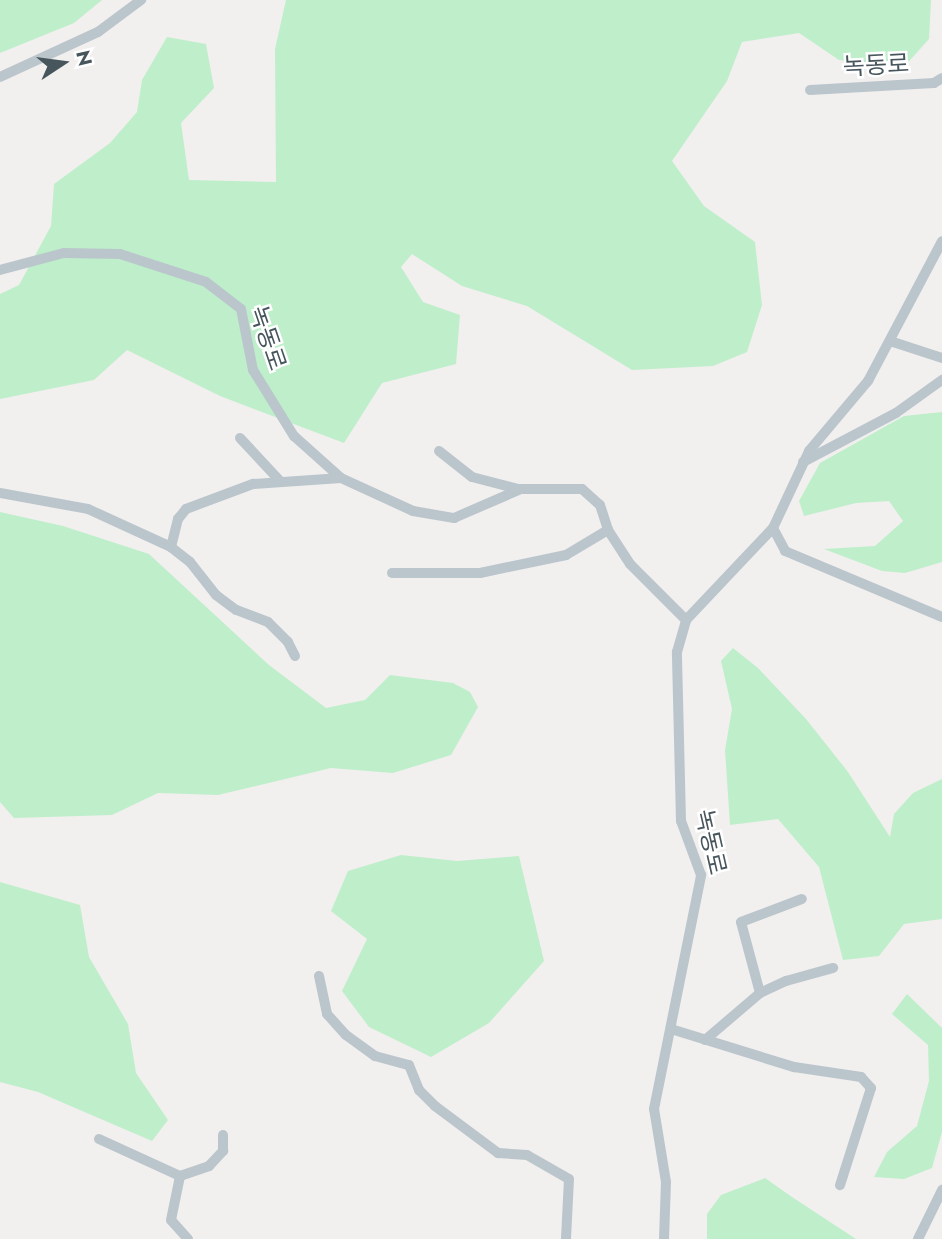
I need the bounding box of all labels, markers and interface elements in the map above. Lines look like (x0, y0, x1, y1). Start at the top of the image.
north arrow (28, 28, 98, 98)
text: N (69, 48, 99, 69)
street label: 녹동로 (842, 49, 910, 81)
street label: 녹동로 (244, 302, 292, 374)
street label: 녹동로 (690, 806, 732, 878)

